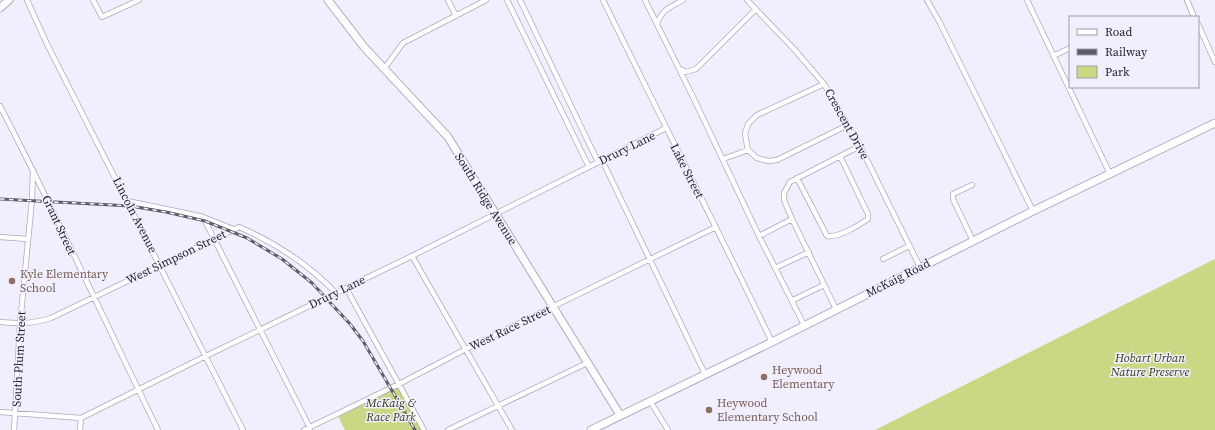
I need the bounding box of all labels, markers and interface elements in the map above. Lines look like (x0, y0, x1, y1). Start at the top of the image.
legend (1069, 16, 1199, 88)
text: Road (1105, 24, 1132, 40)
text: Railway (1105, 44, 1148, 60)
text: Park (1105, 64, 1130, 80)
street label: Crescent Drive (821, 86, 873, 162)
street label: Drury Lane (596, 127, 658, 169)
street label: Lake Street (666, 141, 708, 201)
street label: South Ridge Avenue (451, 150, 521, 248)
street label: Lincoln Avenue (109, 174, 161, 256)
street label: Grant Street (38, 193, 80, 258)
street label: West Simpson Street (124, 226, 229, 288)
street label: McKaig Road (863, 255, 933, 301)
place label: Kyle Elementary School (20, 266, 109, 296)
street label: Drury Lane (306, 271, 368, 313)
marker: Kyle Elementary School (7, 276, 17, 286)
street label: West Race Street (467, 301, 553, 355)
street label: South Plum Street (9, 311, 29, 407)
park label: Hobart Urban Nature Preserve (1110, 350, 1189, 380)
place label: Heywood Elementary (772, 362, 835, 392)
marker: Heywood Elementary (759, 372, 769, 382)
park label: McKaig & Race Park (365, 395, 417, 425)
place label: Heywood Elementary School (717, 395, 818, 425)
marker: Heywood Elementary School (704, 405, 714, 415)

